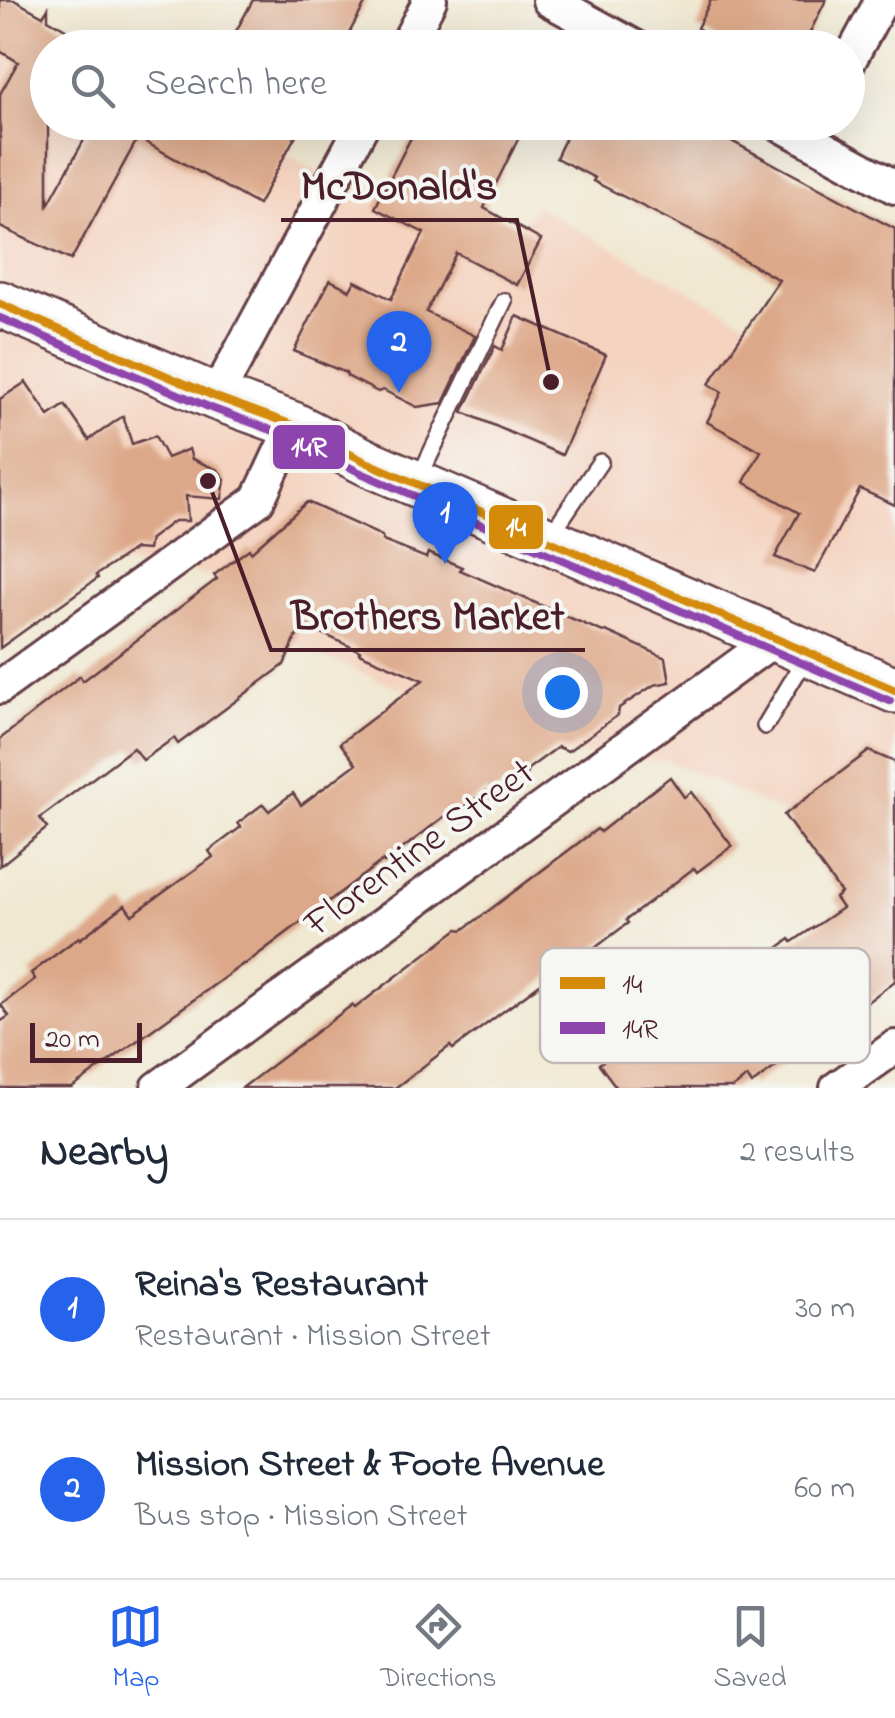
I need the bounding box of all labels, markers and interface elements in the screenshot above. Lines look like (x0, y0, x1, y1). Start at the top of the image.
search box (30, 30, 865, 140)
text: Search here (145, 57, 327, 113)
icon: search (65, 58, 120, 113)
callout: McDonald's (281, 148, 517, 220)
text: McDonald's (301, 158, 497, 219)
pin: 2 (366, 310, 432, 393)
line badge: 14R (271, 423, 347, 471)
text: 14R (291, 429, 327, 470)
pin: 1 (412, 482, 478, 564)
line badge: 14 (487, 503, 545, 551)
text: 14 (506, 509, 527, 550)
callout: Brothers Market (271, 578, 585, 650)
text: Brothers Market (289, 588, 566, 649)
your location (537, 667, 588, 718)
street label: Florentine Street (292, 746, 548, 954)
legend (540, 948, 870, 1063)
text: 14 (622, 966, 643, 1007)
text: 14R (622, 1011, 658, 1052)
scale bar (30, 1018, 142, 1062)
text: 20 m (45, 1020, 100, 1061)
text: Nearby (40, 1123, 168, 1184)
text: 2 results (740, 1130, 855, 1177)
text: Reina's Restaurant (135, 1258, 428, 1314)
text: 1 (67, 1286, 78, 1333)
text: 30 m (795, 1286, 855, 1333)
text: Restaurant · Mission Street (135, 1314, 491, 1361)
text: Mission Street & Foote Avenue (135, 1438, 604, 1494)
text: 2 (65, 1466, 80, 1513)
text: 60 m (794, 1466, 855, 1513)
text: Bus stop · Mission Street (135, 1494, 468, 1541)
tab: Map (108, 1599, 163, 1700)
tab: Directions (380, 1599, 497, 1700)
tab: Saved (714, 1599, 787, 1700)

